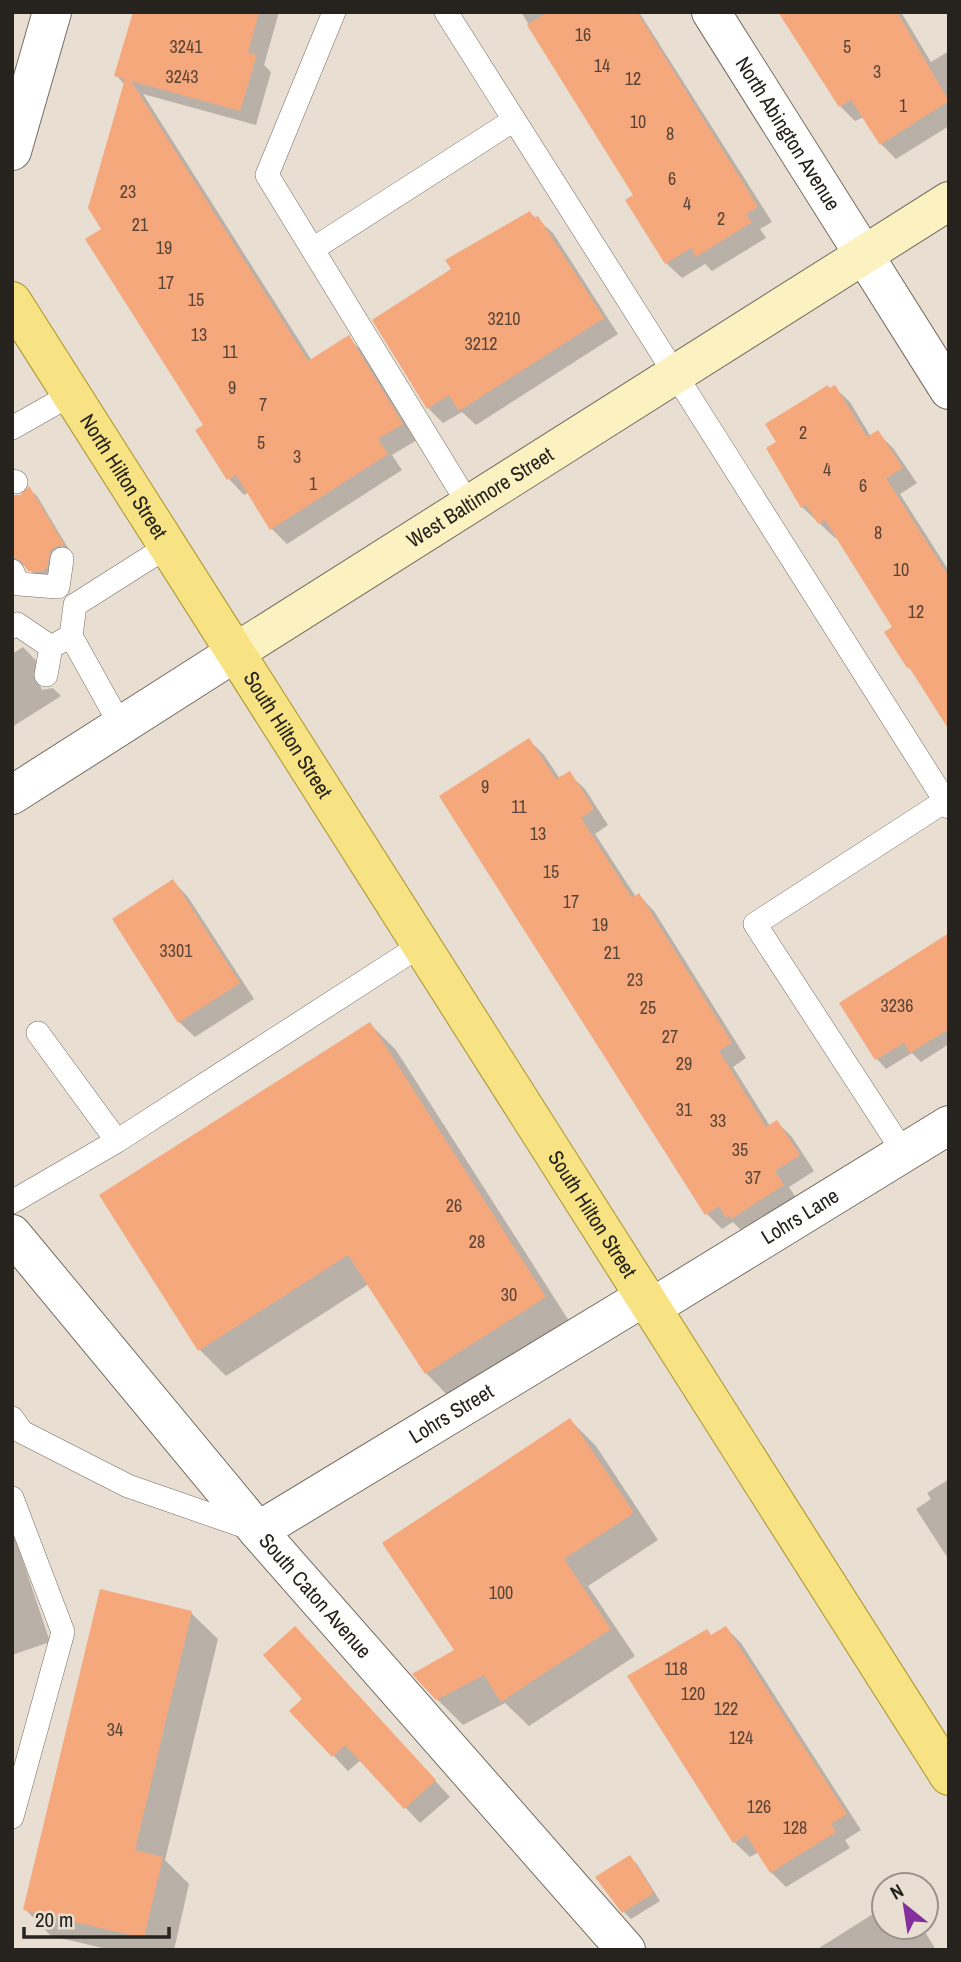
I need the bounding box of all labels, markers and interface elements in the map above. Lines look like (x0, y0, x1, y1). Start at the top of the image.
house number: 16 (575, 22, 591, 47)
house number: 3241 (170, 34, 203, 59)
house number: 5 (843, 34, 851, 59)
street label: North Abington Avenue (729, 51, 848, 216)
house number: 14 (594, 53, 610, 78)
house number: 3 (873, 59, 881, 84)
house number: 3243 (166, 64, 198, 89)
house number: 12 (625, 66, 641, 91)
house number: 1 (899, 93, 908, 118)
house number: 10 (630, 109, 646, 134)
house number: 8 (666, 121, 674, 146)
house number: 6 (668, 166, 676, 191)
house number: 23 (120, 179, 136, 204)
house number: 4 (683, 191, 691, 216)
house number: 2 (717, 206, 725, 231)
house number: 21 (132, 212, 149, 237)
house number: 19 (156, 235, 172, 260)
house number: 17 (158, 270, 174, 295)
house number: 15 (188, 287, 204, 312)
house number: 3210 (488, 306, 520, 331)
house number: 13 (191, 322, 207, 347)
house number: 3212 (465, 331, 497, 356)
house number: 11 (222, 339, 238, 364)
house number: 9 (228, 375, 236, 400)
house number: 7 (259, 392, 267, 417)
street label: North Hilton Street (73, 408, 175, 544)
house number: 2 (799, 420, 807, 445)
house number: 5 (257, 430, 265, 455)
street label: West Baltimore Street (401, 440, 559, 554)
house number: 3 (293, 444, 301, 469)
house number: 4 (823, 457, 831, 482)
house number: 1 (309, 471, 318, 496)
house number: 6 (859, 473, 867, 498)
house number: 8 (874, 520, 882, 545)
house number: 10 (893, 557, 909, 582)
house number: 12 (908, 599, 924, 624)
street label: South Hilton Street (237, 665, 339, 804)
house number: 9 (481, 774, 489, 799)
house number: 11 (511, 794, 527, 819)
house number: 13 (530, 821, 546, 846)
house number: 15 (543, 859, 559, 884)
house number: 17 (563, 889, 579, 914)
house number: 19 (592, 912, 608, 937)
house number: 3301 (160, 938, 193, 963)
house number: 21 (604, 940, 621, 965)
house number: 23 (627, 967, 643, 992)
house number: 3236 (881, 993, 913, 1018)
house number: 25 (640, 995, 656, 1020)
house number: 27 (662, 1024, 678, 1049)
house number: 29 (676, 1051, 692, 1076)
house number: 31 (676, 1097, 693, 1122)
house number: 33 (710, 1108, 726, 1133)
house number: 35 (732, 1137, 748, 1162)
street label: South Hilton Street (541, 1145, 644, 1283)
house number: 37 (745, 1165, 761, 1190)
street label: Lohrs Lane (756, 1181, 844, 1251)
house number: 26 (446, 1193, 462, 1218)
house number: 28 (469, 1229, 485, 1254)
house number: 30 (501, 1282, 517, 1307)
street label: Lohrs Street (403, 1377, 499, 1450)
street label: South Caton Avenue (252, 1527, 378, 1664)
house number: 100 (489, 1580, 513, 1605)
house number: 118 (664, 1656, 688, 1681)
house number: 120 (681, 1681, 705, 1706)
house number: 122 (714, 1696, 738, 1721)
house number: 34 (107, 1717, 123, 1742)
house number: 124 (729, 1725, 753, 1750)
house number: 126 (747, 1794, 771, 1819)
house number: 128 (783, 1815, 807, 1840)
north arrow (870, 1871, 940, 1941)
text: N (885, 1877, 908, 1905)
scale bar (24, 1896, 170, 1940)
text: 20 m (35, 1905, 73, 1934)

